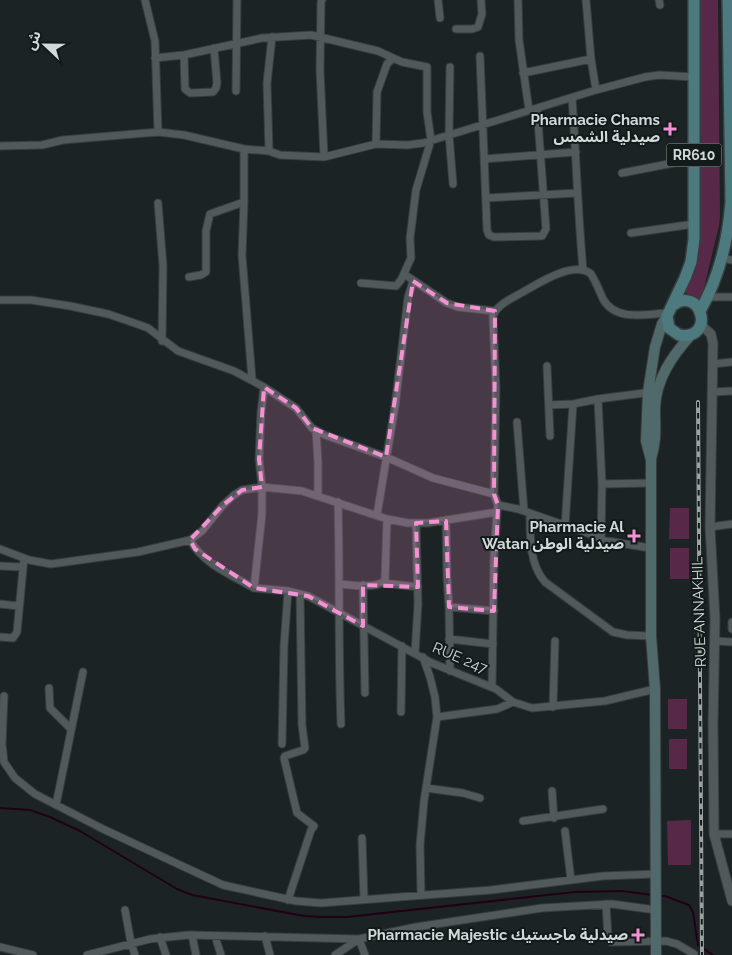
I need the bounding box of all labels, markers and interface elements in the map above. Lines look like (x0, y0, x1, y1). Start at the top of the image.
north arrow (20, 20, 70, 70)
text: ش (22, 28, 44, 52)
place label: Pharmacie Chams صيدلية الشمس (530, 111, 660, 146)
marker: Pharmacie Chams صيدلية الشمس (664, 123, 676, 135)
road number: RR610 (666, 144, 722, 166)
place label: Pharmacie Al Watan صيدلية الوطن (482, 518, 624, 553)
marker: Pharmacie Al Watan صيدلية الوطن (628, 530, 640, 542)
street label: RUE ANNAKHIL (688, 556, 710, 667)
street label: RUE 247 (430, 638, 490, 678)
place label: Pharmacie Majestic صيدلية ماجستيك (367, 926, 628, 944)
marker: Pharmacie Majestic صيدلية ماجستيك (632, 929, 644, 941)

